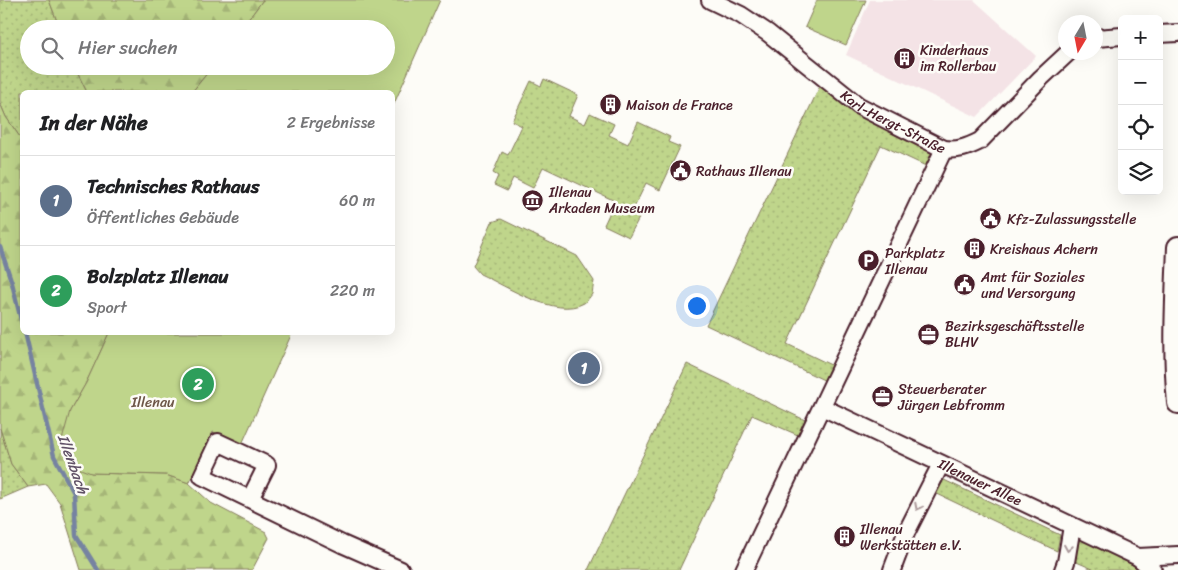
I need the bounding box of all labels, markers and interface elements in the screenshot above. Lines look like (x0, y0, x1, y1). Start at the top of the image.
north arrow (1058, 15, 1103, 60)
map controls (1118, 15, 1163, 195)
button: + (1118, 15, 1163, 60)
search box (20, 20, 395, 75)
text: Hier suchen (78, 31, 178, 64)
icon: search (38, 34, 66, 62)
place label: Kinderhaus im Rollerbau (920, 38, 997, 79)
building icon: Kinderhaus im Rollerbau (892, 46, 916, 70)
button: − (1118, 60, 1163, 105)
street label: Karl-Hergt-Straße (835, 83, 950, 161)
building icon: Maison de France (598, 93, 622, 117)
place label: Maison de France (626, 93, 733, 118)
text: In der Nähe (40, 104, 148, 142)
button: locate (1118, 105, 1163, 150)
text: 2 Ergebnisse (287, 108, 375, 137)
button: layers (1118, 150, 1163, 195)
public building icon: Rathaus Illenau (668, 159, 692, 183)
place label: Rathaus Illenau (696, 159, 792, 184)
text: Technisches Rathaus (87, 170, 259, 203)
place label: Illenau Arkaden Museum (548, 180, 655, 221)
text: 1 (53, 186, 59, 215)
text: 60 m (339, 186, 375, 215)
museum icon: Illenau Arkaden Museum (521, 188, 545, 212)
text: Öffentliches Gebäude (87, 203, 239, 232)
public building icon: Kfz-Zulassungsstelle (979, 207, 1003, 231)
place label: Kfz-Zulassungsstelle (1007, 207, 1137, 232)
building icon: Kreishaus Achern (962, 237, 986, 261)
place label: Kreishaus Achern (990, 237, 1098, 262)
place label: Parkplatz Illenau (884, 241, 945, 282)
parking icon: Parkplatz Illenau (857, 249, 881, 273)
text: Bolzplatz Illenau (87, 260, 229, 293)
place label: Amt für Soziales und Versorgung (980, 265, 1085, 306)
public building icon: Amt für Soziales und Versorgung (953, 273, 977, 297)
text: 2 (51, 276, 61, 305)
text: 220 m (330, 276, 375, 305)
text: Sport (87, 293, 127, 322)
your location (684, 293, 710, 319)
place label: Bezirksgeschäftsstelle BLHV (945, 314, 1085, 355)
office icon: Bezirksgeschäftsstelle BLHV (917, 322, 941, 346)
pin: 1 (568, 349, 600, 387)
pin: 2 (182, 365, 214, 403)
place label: Steuerberater Jürgen Lebfromm (897, 377, 1005, 418)
office icon: Steuerberater Jürgen Lebfromm (870, 385, 894, 409)
park label: Illenau (131, 390, 175, 415)
water label: Illenbach (50, 430, 96, 498)
street label: Illenauer Allee (933, 451, 1027, 513)
one-way arrow (914, 502, 925, 511)
place label: Illenau Werkstätten e.V. (859, 517, 963, 558)
building icon: Illenau Werkstätten e.V. (832, 525, 856, 549)
one-way arrow (1064, 544, 1074, 553)

